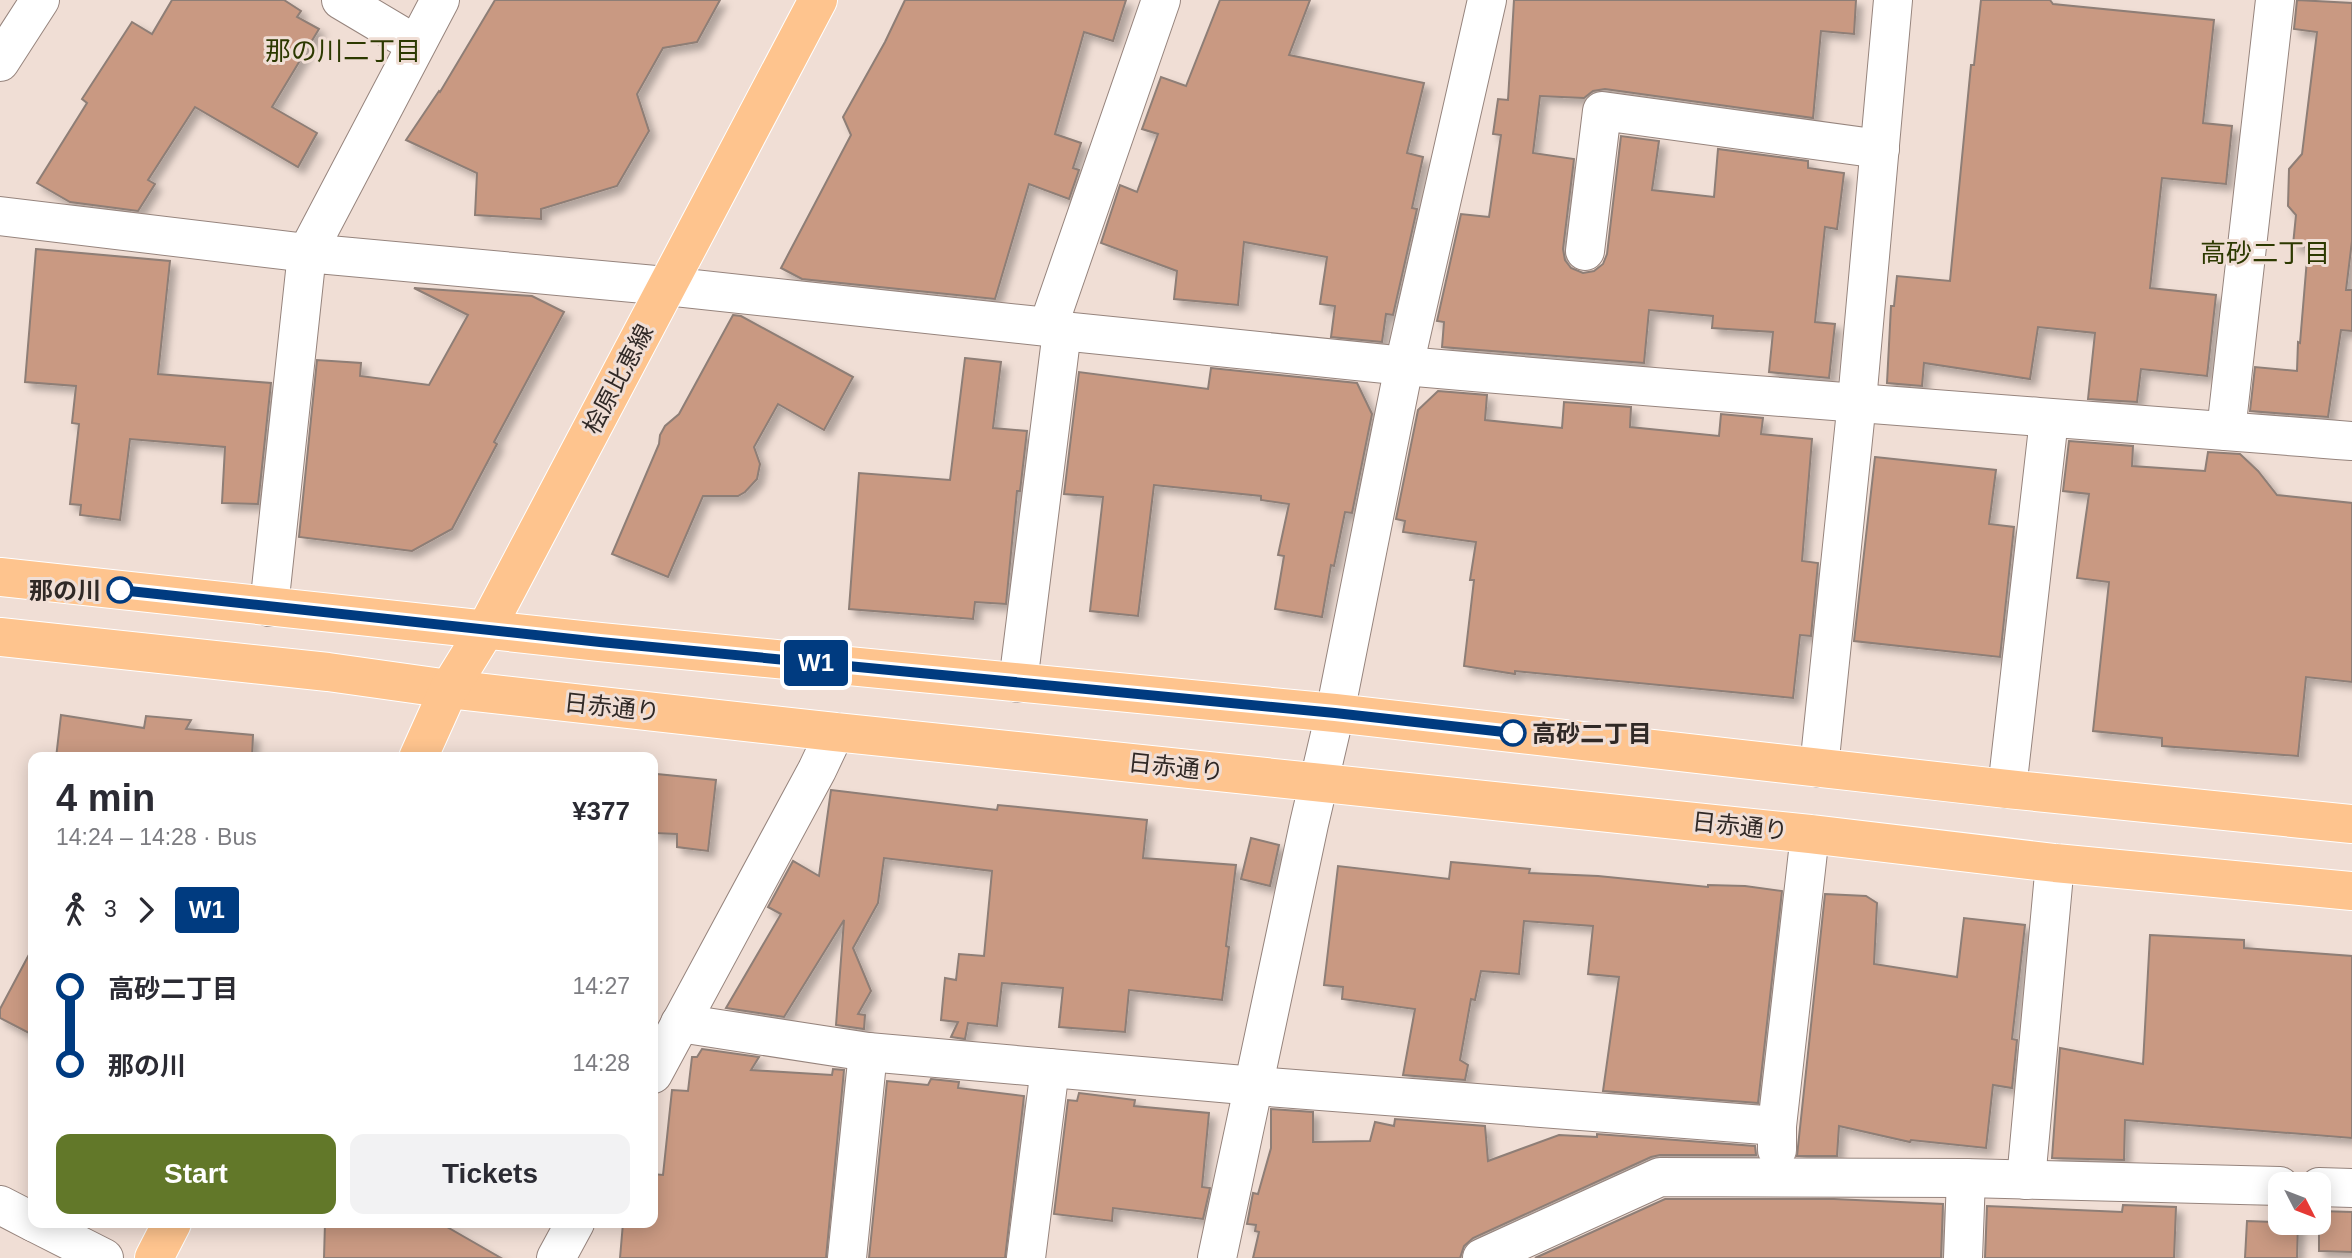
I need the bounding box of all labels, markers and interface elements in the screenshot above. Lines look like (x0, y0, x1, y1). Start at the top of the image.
district label: 那の川二丁目 (265, 36, 421, 66)
district label: 高砂二丁目 (2200, 238, 2330, 268)
street label: 桧原比恵線 (578, 320, 658, 438)
place label: 那の川 (29, 577, 101, 604)
marker: 那の川 (107, 577, 133, 603)
line badge: W1 (784, 640, 848, 686)
text: W1 (798, 649, 834, 676)
street label: 日赤通り (563, 689, 661, 725)
marker: 高砂二丁目 (1500, 720, 1526, 746)
place label: 高砂二丁目 (1532, 720, 1652, 747)
street label: 日赤通り (1127, 749, 1225, 785)
text: 4 min (56, 777, 155, 819)
text: ¥377 (572, 796, 630, 826)
street label: 日赤通り (1691, 808, 1789, 844)
text: 14:24 – 14:28 · Bus (56, 824, 257, 850)
icon: walk (56, 891, 94, 929)
icon: forward (127, 891, 165, 929)
text: 3 (104, 896, 117, 922)
text: W1 (189, 896, 225, 923)
text: 14:27 (572, 973, 630, 999)
text: 高砂二丁目 (108, 974, 238, 1004)
text: 14:28 (572, 1050, 630, 1076)
text: 那の川 (108, 1051, 186, 1081)
button: Start (56, 1134, 336, 1214)
button: Tickets (350, 1134, 630, 1214)
north arrow (2268, 1172, 2331, 1236)
map controls (2268, 1172, 2331, 1235)

